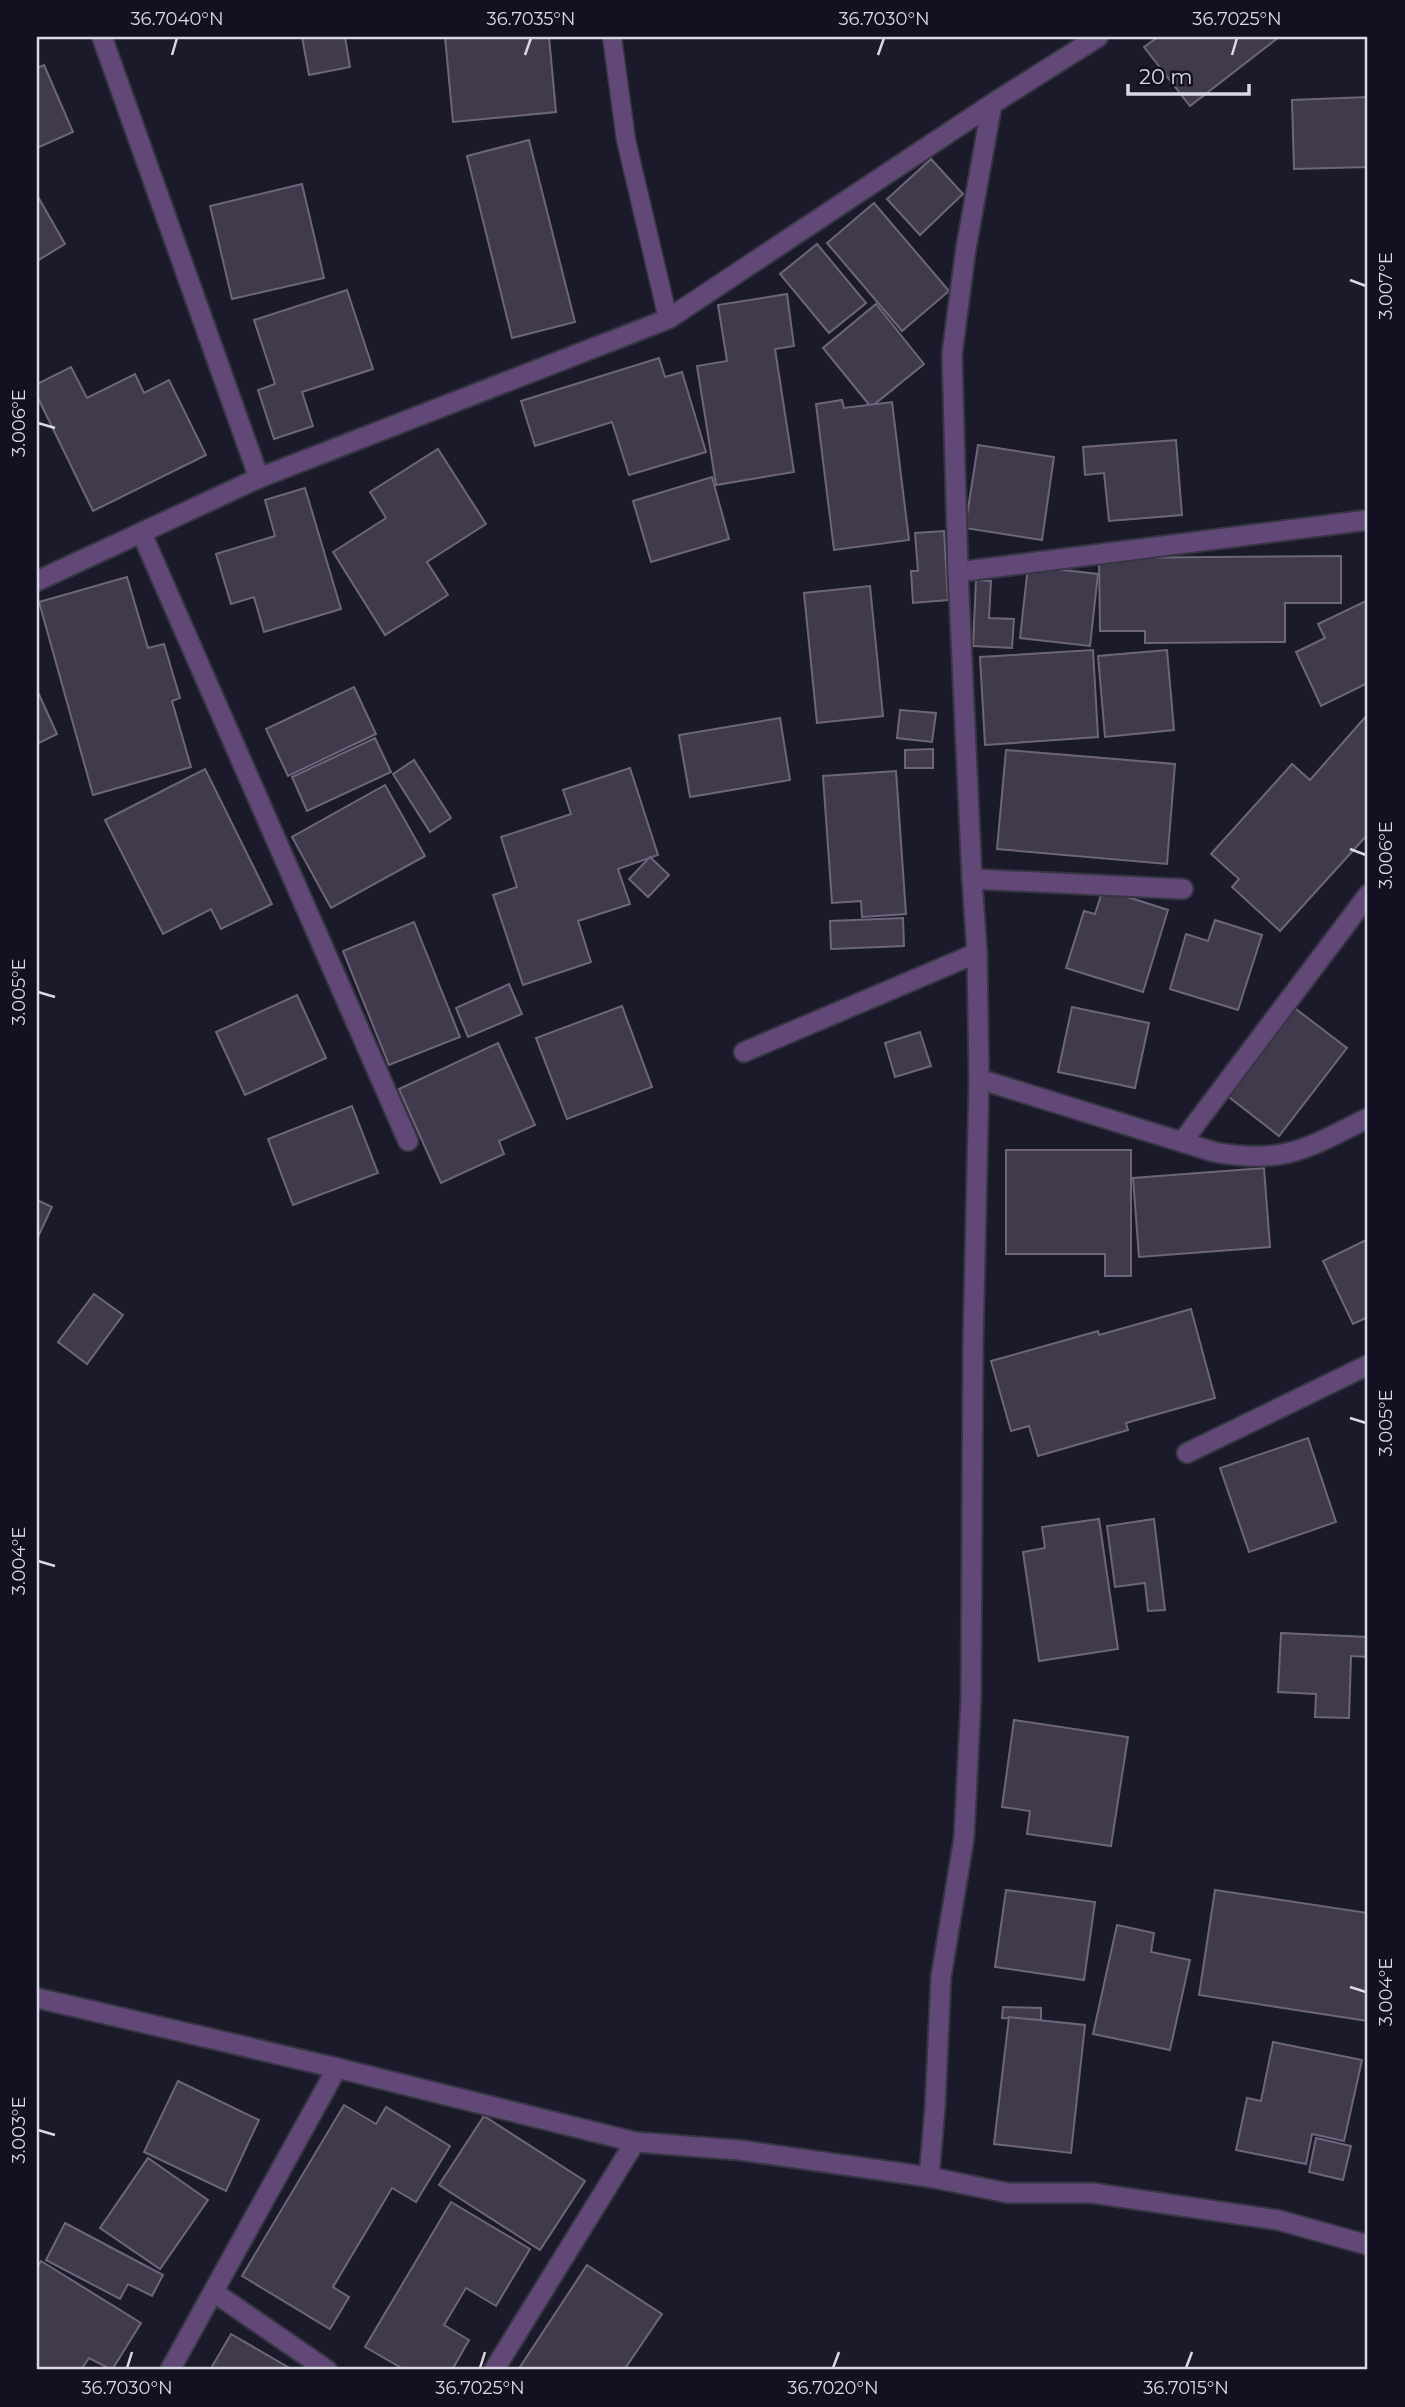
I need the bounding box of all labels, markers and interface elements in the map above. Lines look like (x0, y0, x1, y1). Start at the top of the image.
text: 36.7040°N (130, 8, 224, 30)
text: 36.7035°N (487, 8, 575, 30)
text: 36.7030°N (838, 8, 930, 30)
text: 36.7025°N (1192, 8, 1282, 30)
scale bar (1128, 52, 1249, 96)
text: 20 m (1139, 64, 1193, 89)
text: 3.007°E (1375, 252, 1397, 320)
text: 3.006°E (8, 389, 30, 457)
text: 3.006°E (1375, 821, 1397, 889)
text: 3.005°E (8, 958, 30, 1026)
text: 3.005°E (1375, 1389, 1397, 1457)
text: 3.004°E (8, 1527, 30, 1595)
text: 3.004°E (1375, 1958, 1397, 2026)
text: 3.003°E (8, 2097, 30, 2163)
text: 36.7030°N (81, 2377, 173, 2399)
text: 36.7025°N (435, 2377, 525, 2399)
text: 36.7020°N (787, 2377, 879, 2399)
text: 36.7015°N (1143, 2377, 1229, 2399)

